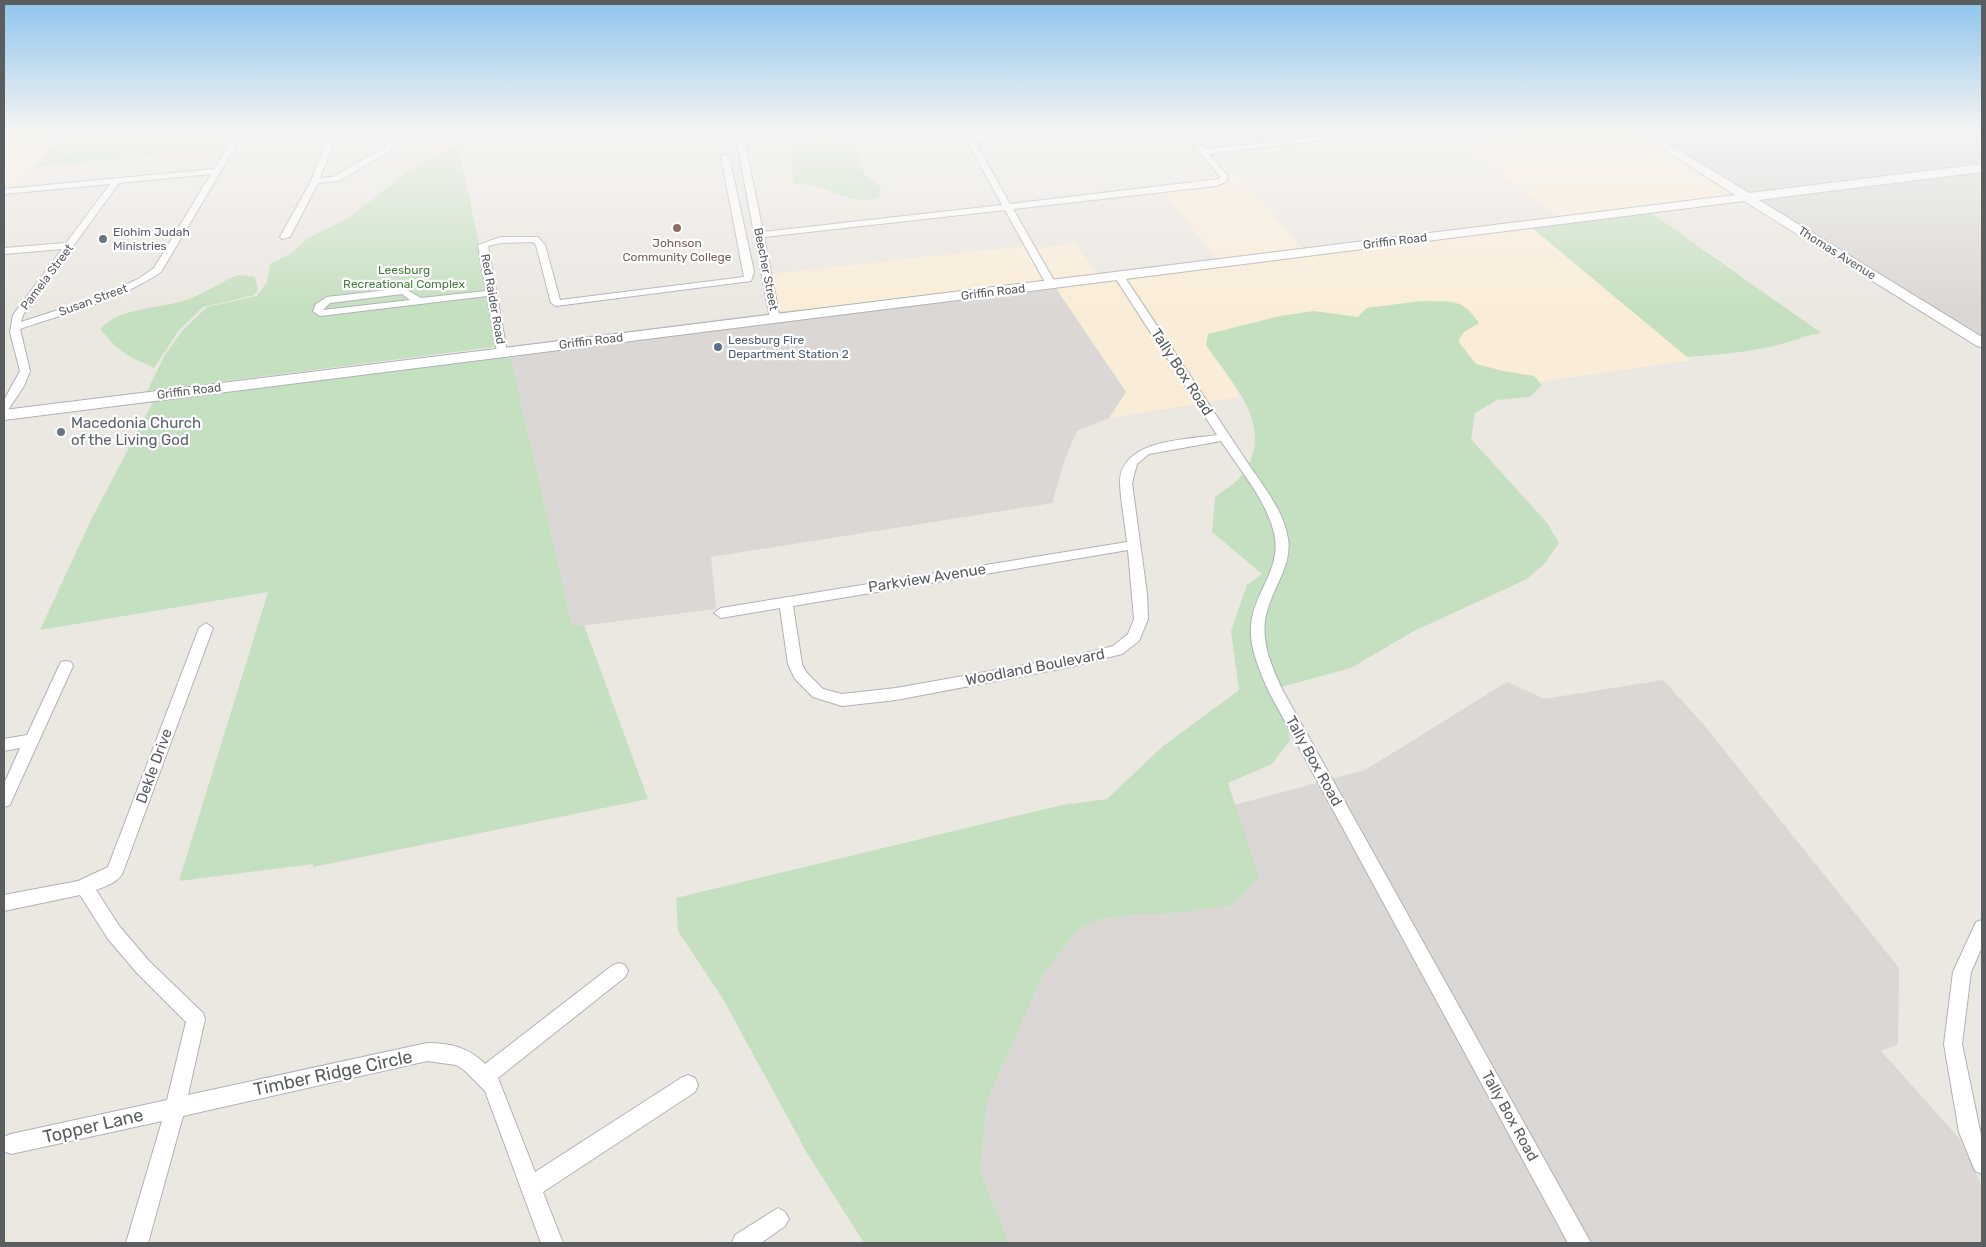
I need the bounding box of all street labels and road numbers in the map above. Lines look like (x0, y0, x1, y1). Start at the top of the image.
street label: Thomas Avenue (1796, 223, 1879, 283)
street label: Beecher Street (751, 226, 781, 312)
street label: Griffin Road (1362, 230, 1428, 252)
street label: Pamela Street (18, 241, 76, 313)
street label: Red Raider Road (478, 253, 508, 345)
street label: Susan Street (57, 281, 130, 319)
street label: Griffin Road (960, 281, 1026, 303)
street label: Tally Box Road (1147, 325, 1217, 419)
street label: Griffin Road (558, 330, 624, 352)
street label: Griffin Road (156, 380, 222, 402)
street label: Parkview Avenue (867, 560, 987, 596)
street label: Woodland Boulevard (964, 645, 1106, 689)
street label: Tally Box Road (1282, 713, 1346, 809)
street label: Dekle Drive (132, 726, 176, 806)
street label: Timber Ridge Circle (252, 1045, 414, 1101)
street label: Tally Box Road (1478, 1068, 1542, 1164)
street label: Topper Lane (41, 1104, 145, 1148)

